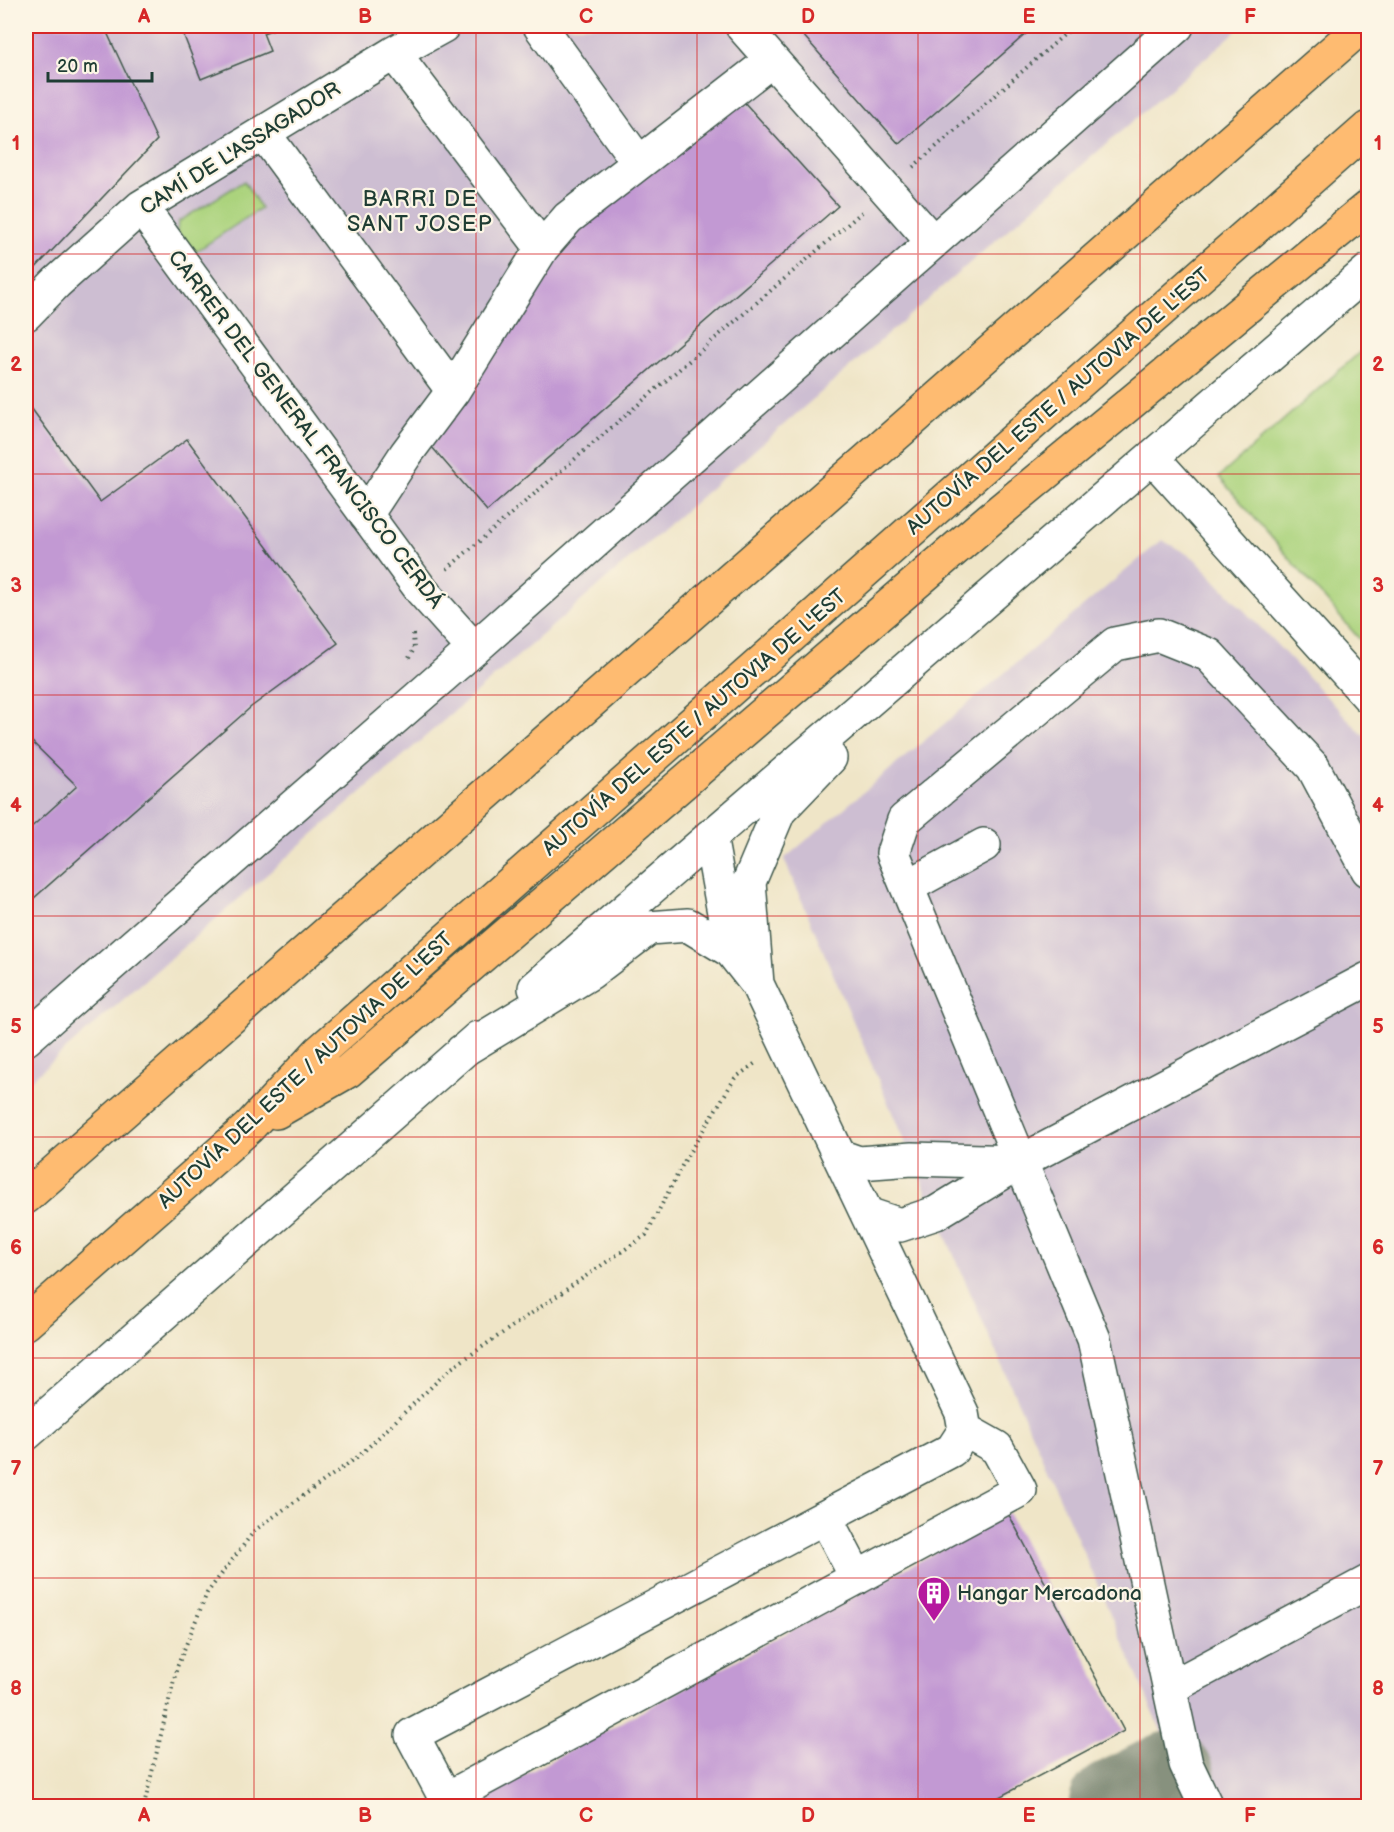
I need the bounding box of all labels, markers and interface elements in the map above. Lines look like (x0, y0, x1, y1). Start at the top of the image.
text: A (137, 5, 151, 29)
text: B (358, 5, 372, 29)
text: C (579, 5, 593, 29)
text: D (801, 5, 815, 29)
text: E (1023, 5, 1036, 29)
text: F (1244, 5, 1256, 29)
scale bar (48, 45, 152, 83)
text: 20 m (57, 56, 98, 77)
street label: CAMÍ DE L'ASSAGADOR (135, 76, 345, 220)
text: 1 (12, 132, 20, 156)
text: 1 (1374, 132, 1382, 156)
district label: BARRI DE SANT JOSEP (347, 186, 493, 238)
street label: CARRER DEL GENERAL FRANCISCO CERDÁ (163, 245, 449, 613)
street label: AUTOVÍA DEL ESTE / AUTOVIA DE L'EST (901, 262, 1216, 540)
text: 2 (10, 353, 22, 377)
text: 2 (1372, 353, 1384, 377)
text: 3 (10, 574, 22, 598)
text: 3 (1372, 574, 1384, 598)
street label: AUTOVÍA DEL ESTE / AUTOVIA DE L'EST (537, 583, 852, 861)
text: 4 (10, 794, 22, 818)
text: 4 (1372, 794, 1384, 818)
street label: AUTOVÍA DEL ESTE / AUTOVIA DE L'EST (153, 927, 458, 1214)
text: 5 (10, 1015, 22, 1039)
text: 5 (1372, 1015, 1384, 1039)
text: 6 (10, 1236, 22, 1260)
text: 6 (1372, 1236, 1384, 1260)
text: 7 (10, 1457, 22, 1481)
text: 7 (1372, 1457, 1384, 1481)
building icon: Hangar Mercadona (916, 1575, 952, 1622)
place label: Hangar Mercadona (957, 1581, 1142, 1606)
text: 8 (10, 1677, 22, 1701)
text: 8 (1372, 1677, 1384, 1701)
text: A (137, 1804, 151, 1828)
text: B (358, 1804, 372, 1828)
text: C (579, 1804, 593, 1828)
text: D (801, 1804, 815, 1828)
text: E (1023, 1804, 1036, 1828)
text: F (1244, 1804, 1256, 1828)

